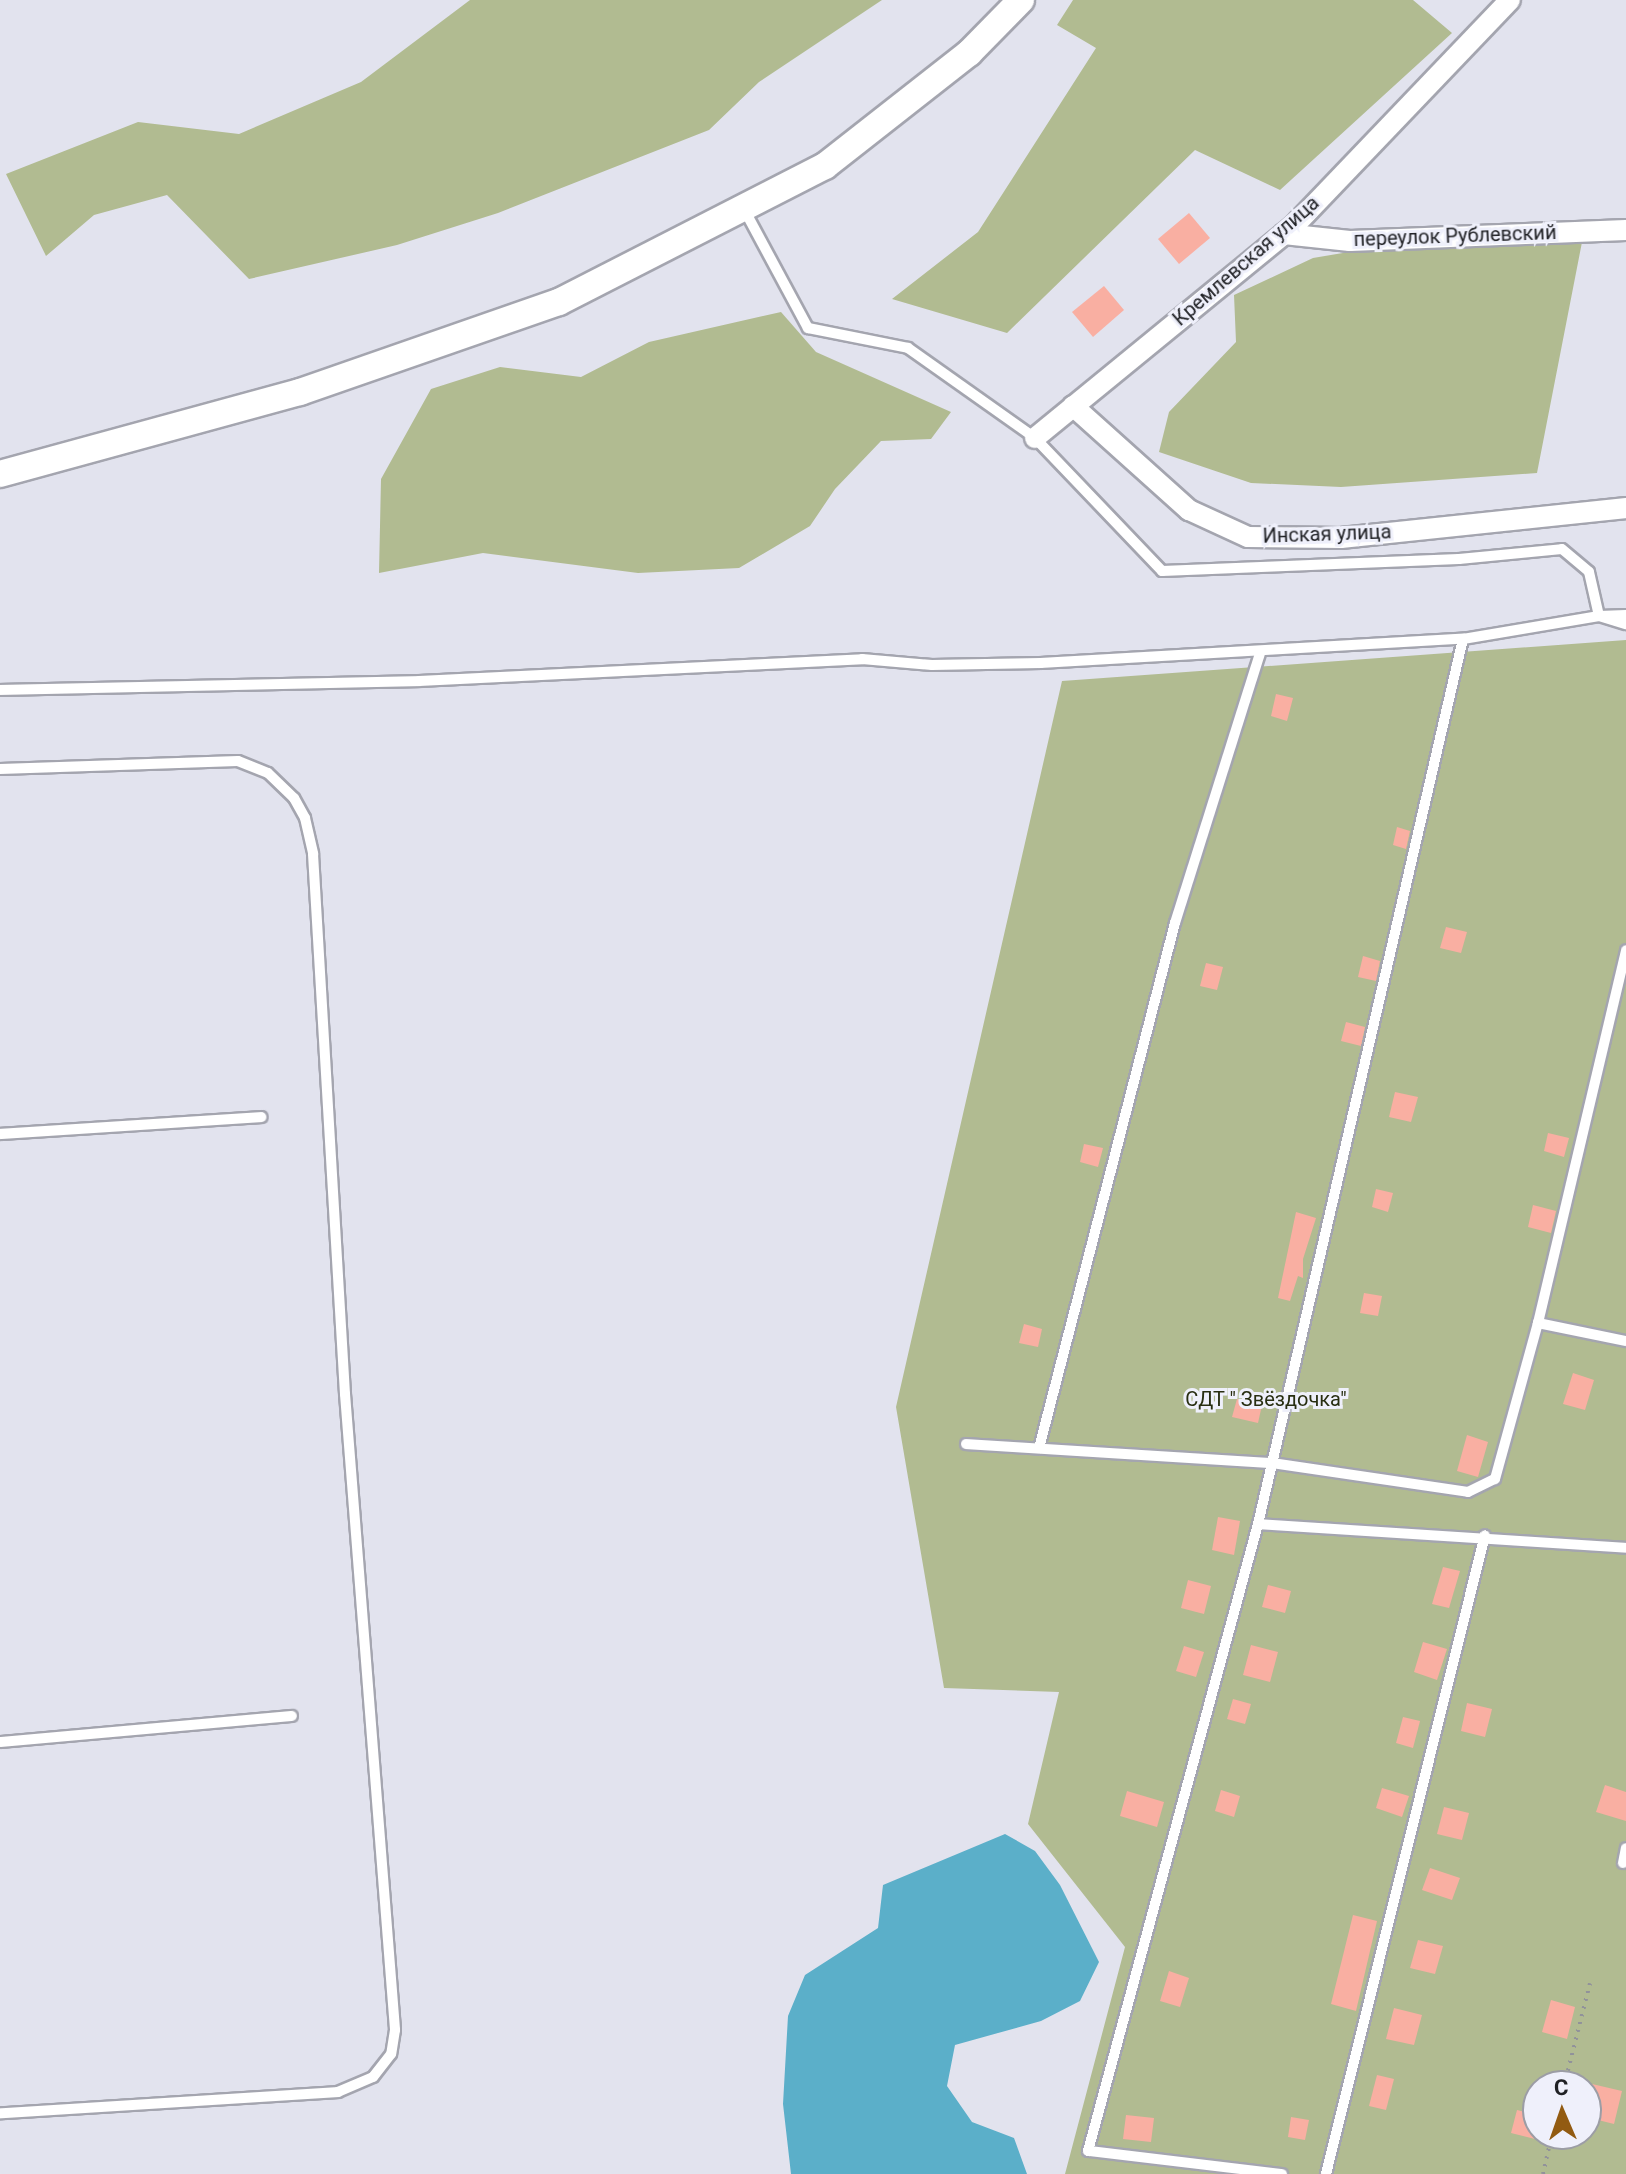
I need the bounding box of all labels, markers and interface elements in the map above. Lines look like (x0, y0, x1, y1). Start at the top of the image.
street label: Кремлевская улица (1168, 191, 1324, 331)
street label: переулок Рублевский (1353, 220, 1557, 252)
street label: Инская улица (1262, 520, 1392, 548)
park label: СДТ " Звёздочка" (1185, 1387, 1347, 1411)
north arrow (1522, 2070, 1602, 2150)
text: С (1554, 2075, 1569, 2100)

